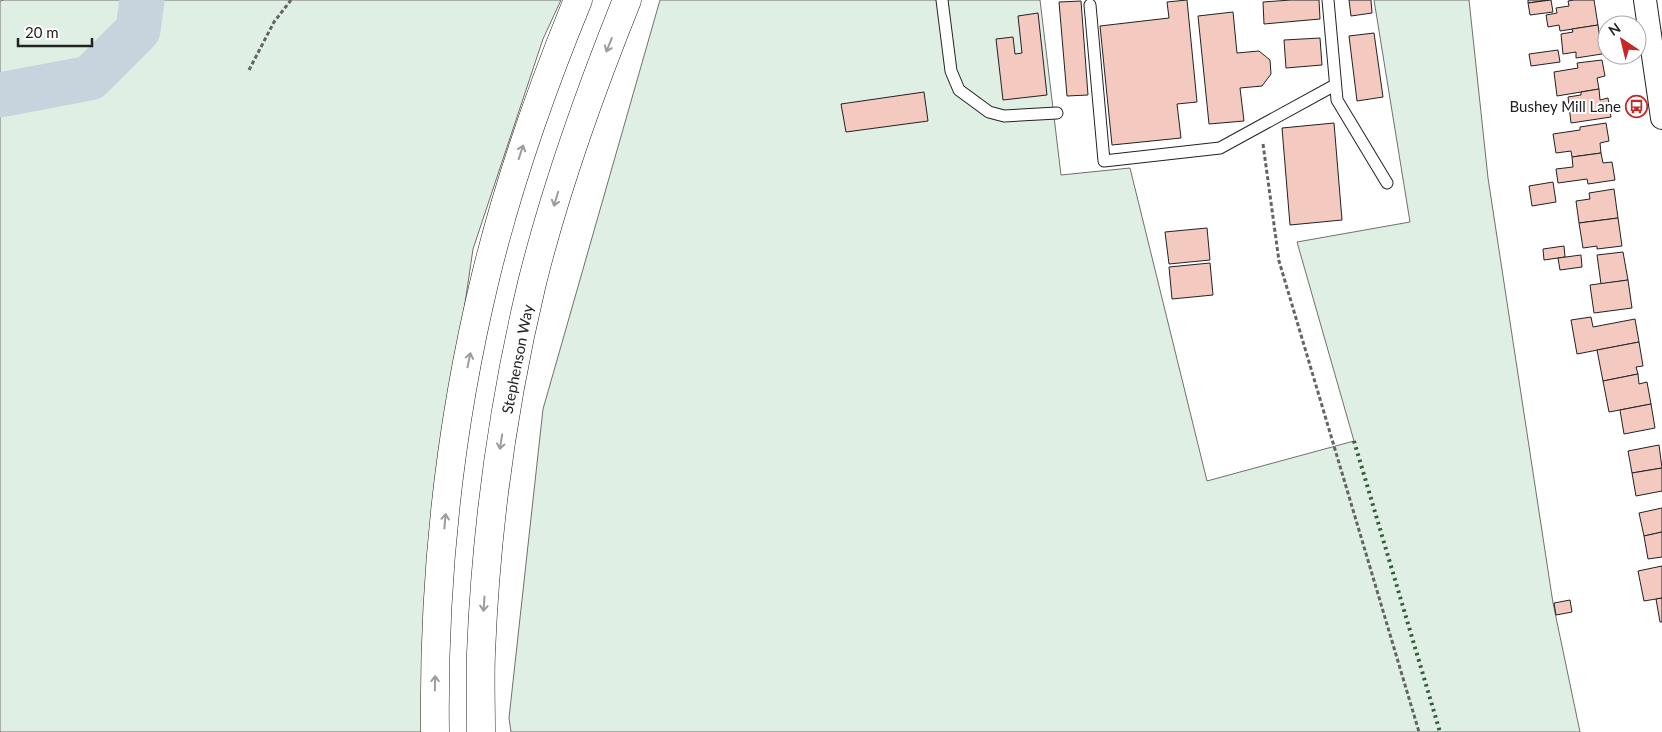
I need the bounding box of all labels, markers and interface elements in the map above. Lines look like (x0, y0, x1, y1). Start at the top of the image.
scale bar (18, 15, 91, 47)
north arrow (1597, 15, 1647, 65)
text: N (1605, 19, 1624, 39)
text: 20 m (25, 23, 59, 41)
one-way arrow (604, 37, 613, 52)
bus stop icon: Bushey Mill Lane (1625, 94, 1649, 118)
place label: Bushey Mill Lane (1510, 97, 1621, 115)
one-way arrow (517, 145, 527, 161)
one-way arrow (550, 190, 560, 206)
street label: Stephenson Way (498, 303, 536, 415)
one-way arrow (464, 353, 474, 369)
one-way arrow (496, 434, 506, 450)
one-way arrow (440, 513, 450, 529)
one-way arrow (480, 596, 489, 612)
one-way arrow (431, 676, 440, 692)

